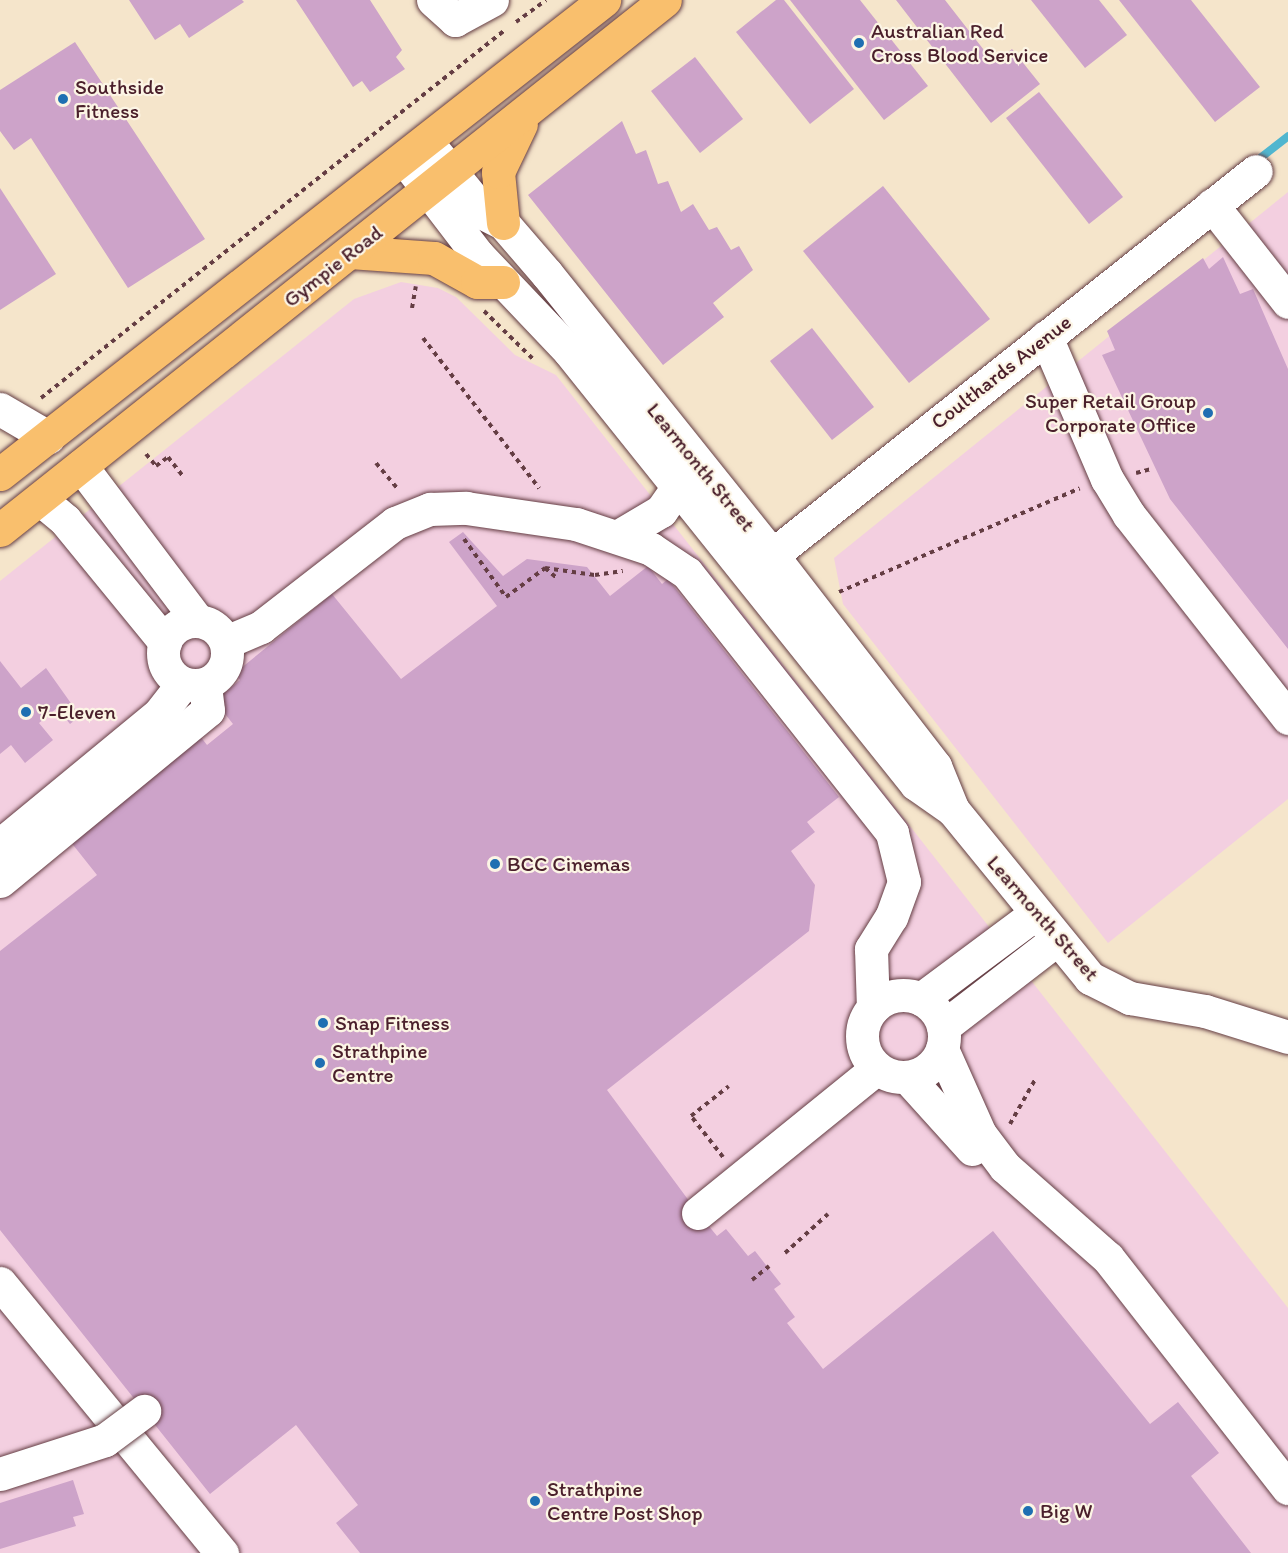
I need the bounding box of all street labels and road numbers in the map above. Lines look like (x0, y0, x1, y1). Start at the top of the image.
street label: Gympie Road (279, 220, 387, 312)
street label: Coulthards Avenue (926, 309, 1076, 435)
street label: Learmonth Street (642, 398, 760, 536)
street label: Learmonth Street (982, 850, 1104, 986)

